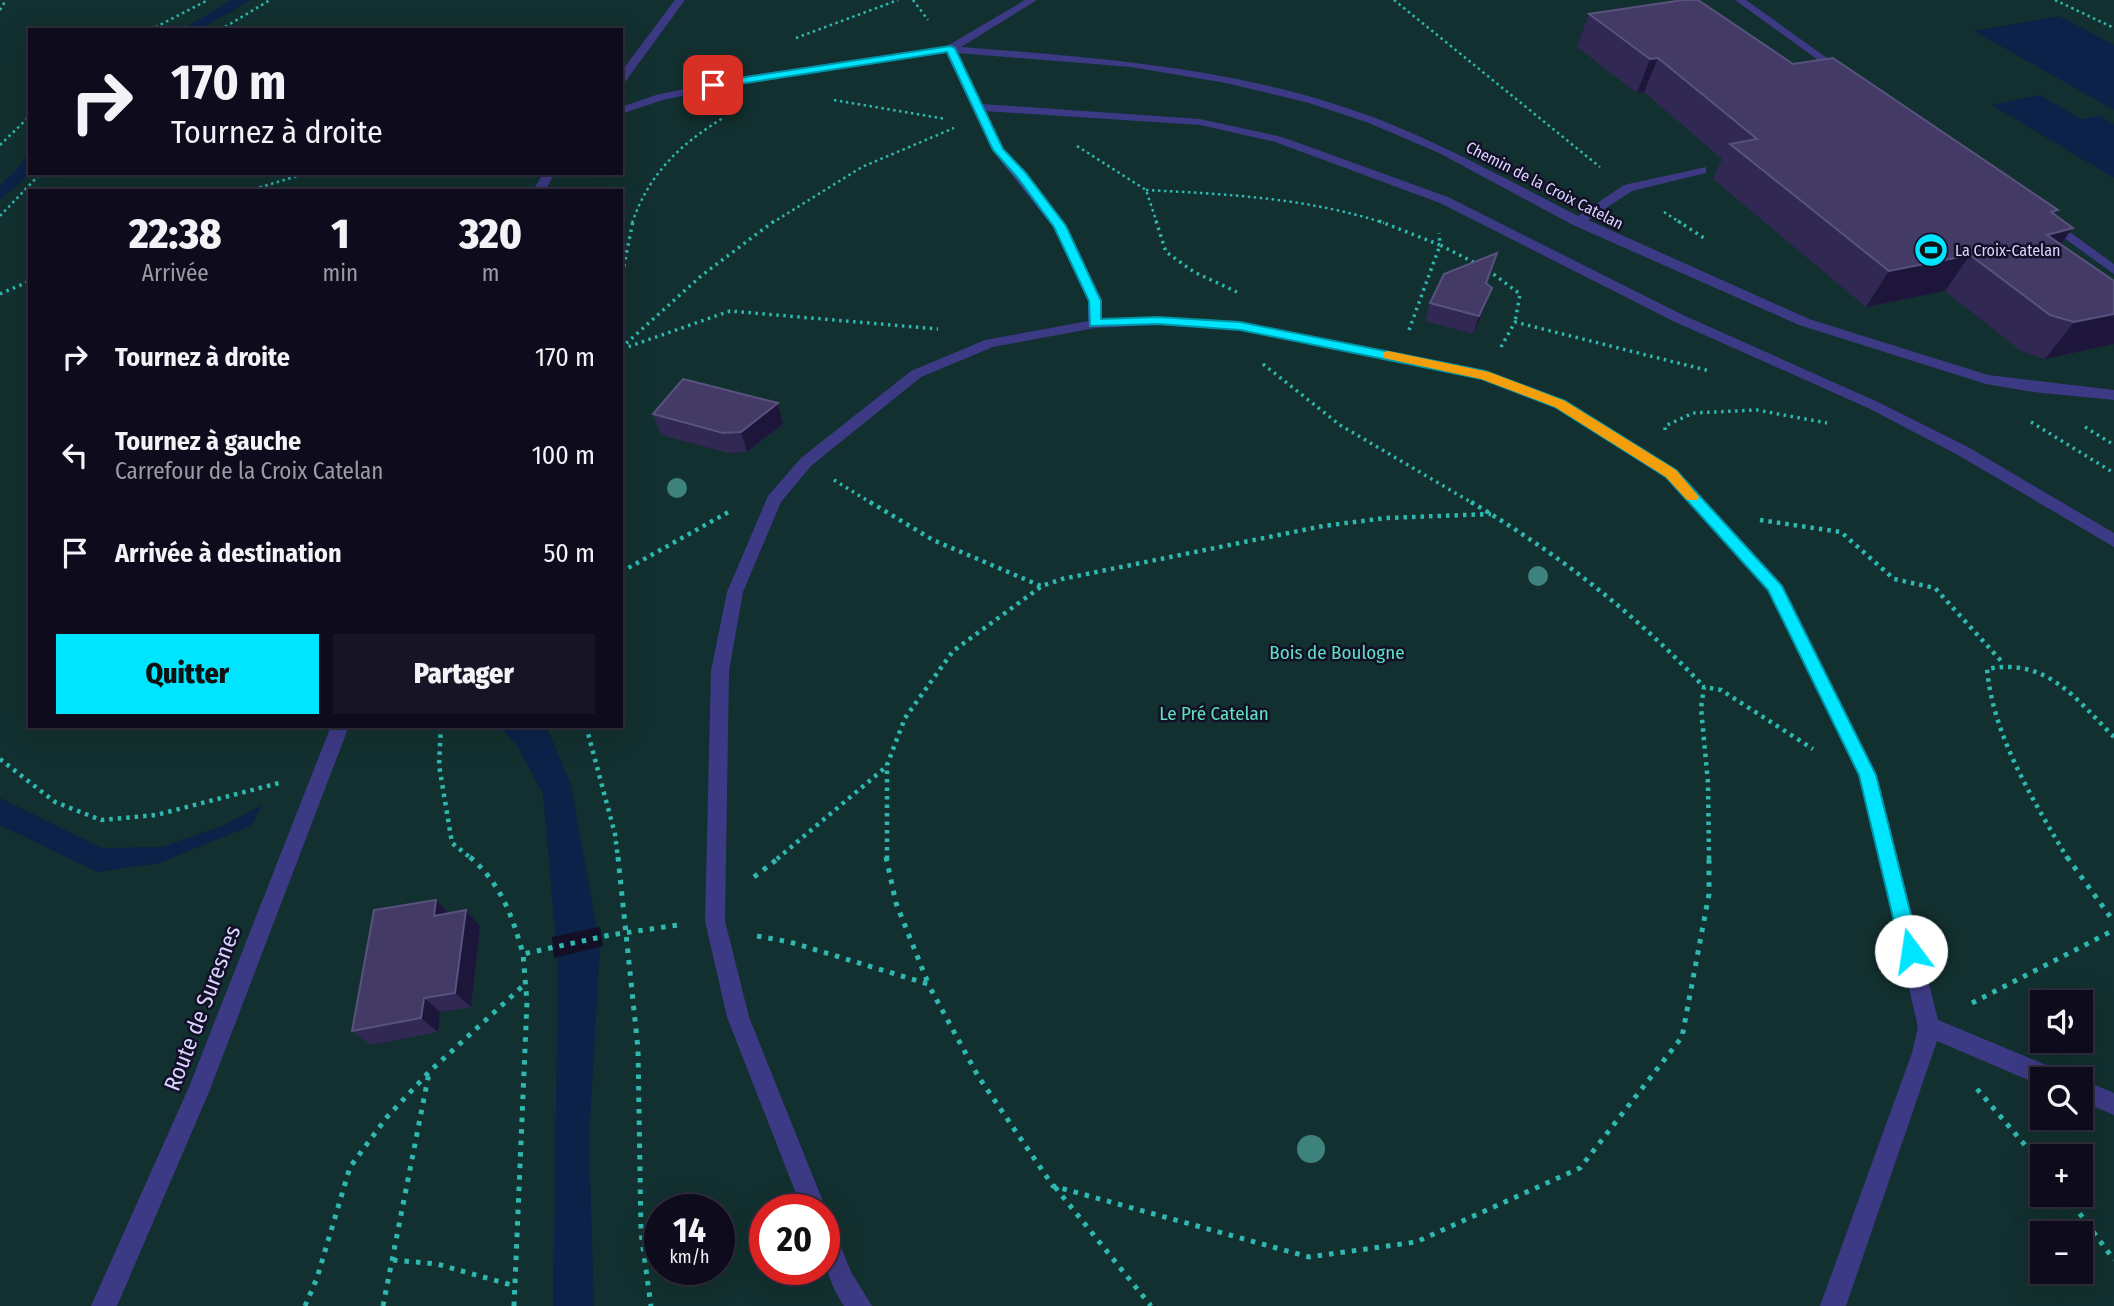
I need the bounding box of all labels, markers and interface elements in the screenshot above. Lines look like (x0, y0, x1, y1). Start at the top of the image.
text: 170 m (171, 53, 287, 112)
pin (683, 55, 743, 115)
icon: right (56, 56, 147, 147)
icon: arrive (694, 66, 732, 104)
text: Tournez à droite (171, 113, 383, 151)
street label: Chemin de la Croix Catelan (1463, 137, 1627, 233)
text: 22:38 (129, 209, 222, 259)
text: 1 (331, 209, 349, 259)
text: 320 (459, 209, 522, 259)
sports icon: La Croix-Catelan (1912, 231, 1950, 269)
place label: La Croix-Catelan (1955, 241, 2061, 260)
text: Arrivée (142, 259, 209, 287)
text: min (323, 259, 358, 287)
text: m (482, 259, 499, 287)
icon: right (56, 338, 94, 376)
text: Tournez à droite (115, 342, 290, 373)
text: 170 m (535, 342, 595, 373)
text: Tournez à gauche (115, 426, 301, 457)
icon: left (56, 436, 94, 474)
text: 100 m (532, 440, 595, 471)
text: Carrefour de la Croix Catelan (115, 457, 383, 485)
icon: arrive (56, 534, 94, 572)
text: Arrivée à destination (115, 538, 342, 569)
text: 50 m (543, 538, 595, 569)
button: Quitter (56, 634, 319, 714)
button: Partager (333, 634, 595, 714)
park label: Bois de Boulogne (1269, 641, 1405, 664)
park label: Le Pré Catelan (1159, 702, 1269, 725)
position arrow (1874, 914, 1948, 988)
street label: Route de Suresnes (158, 921, 246, 1095)
map controls (2030, 990, 2093, 1284)
button: sound (2030, 990, 2093, 1053)
button: search (2030, 1067, 2093, 1130)
button: + (2030, 1144, 2093, 1207)
speed limit sign: 20 (749, 1194, 840, 1285)
text: 14 (673, 1209, 706, 1251)
button: − (2030, 1221, 2093, 1284)
text: km/h (669, 1246, 710, 1268)

